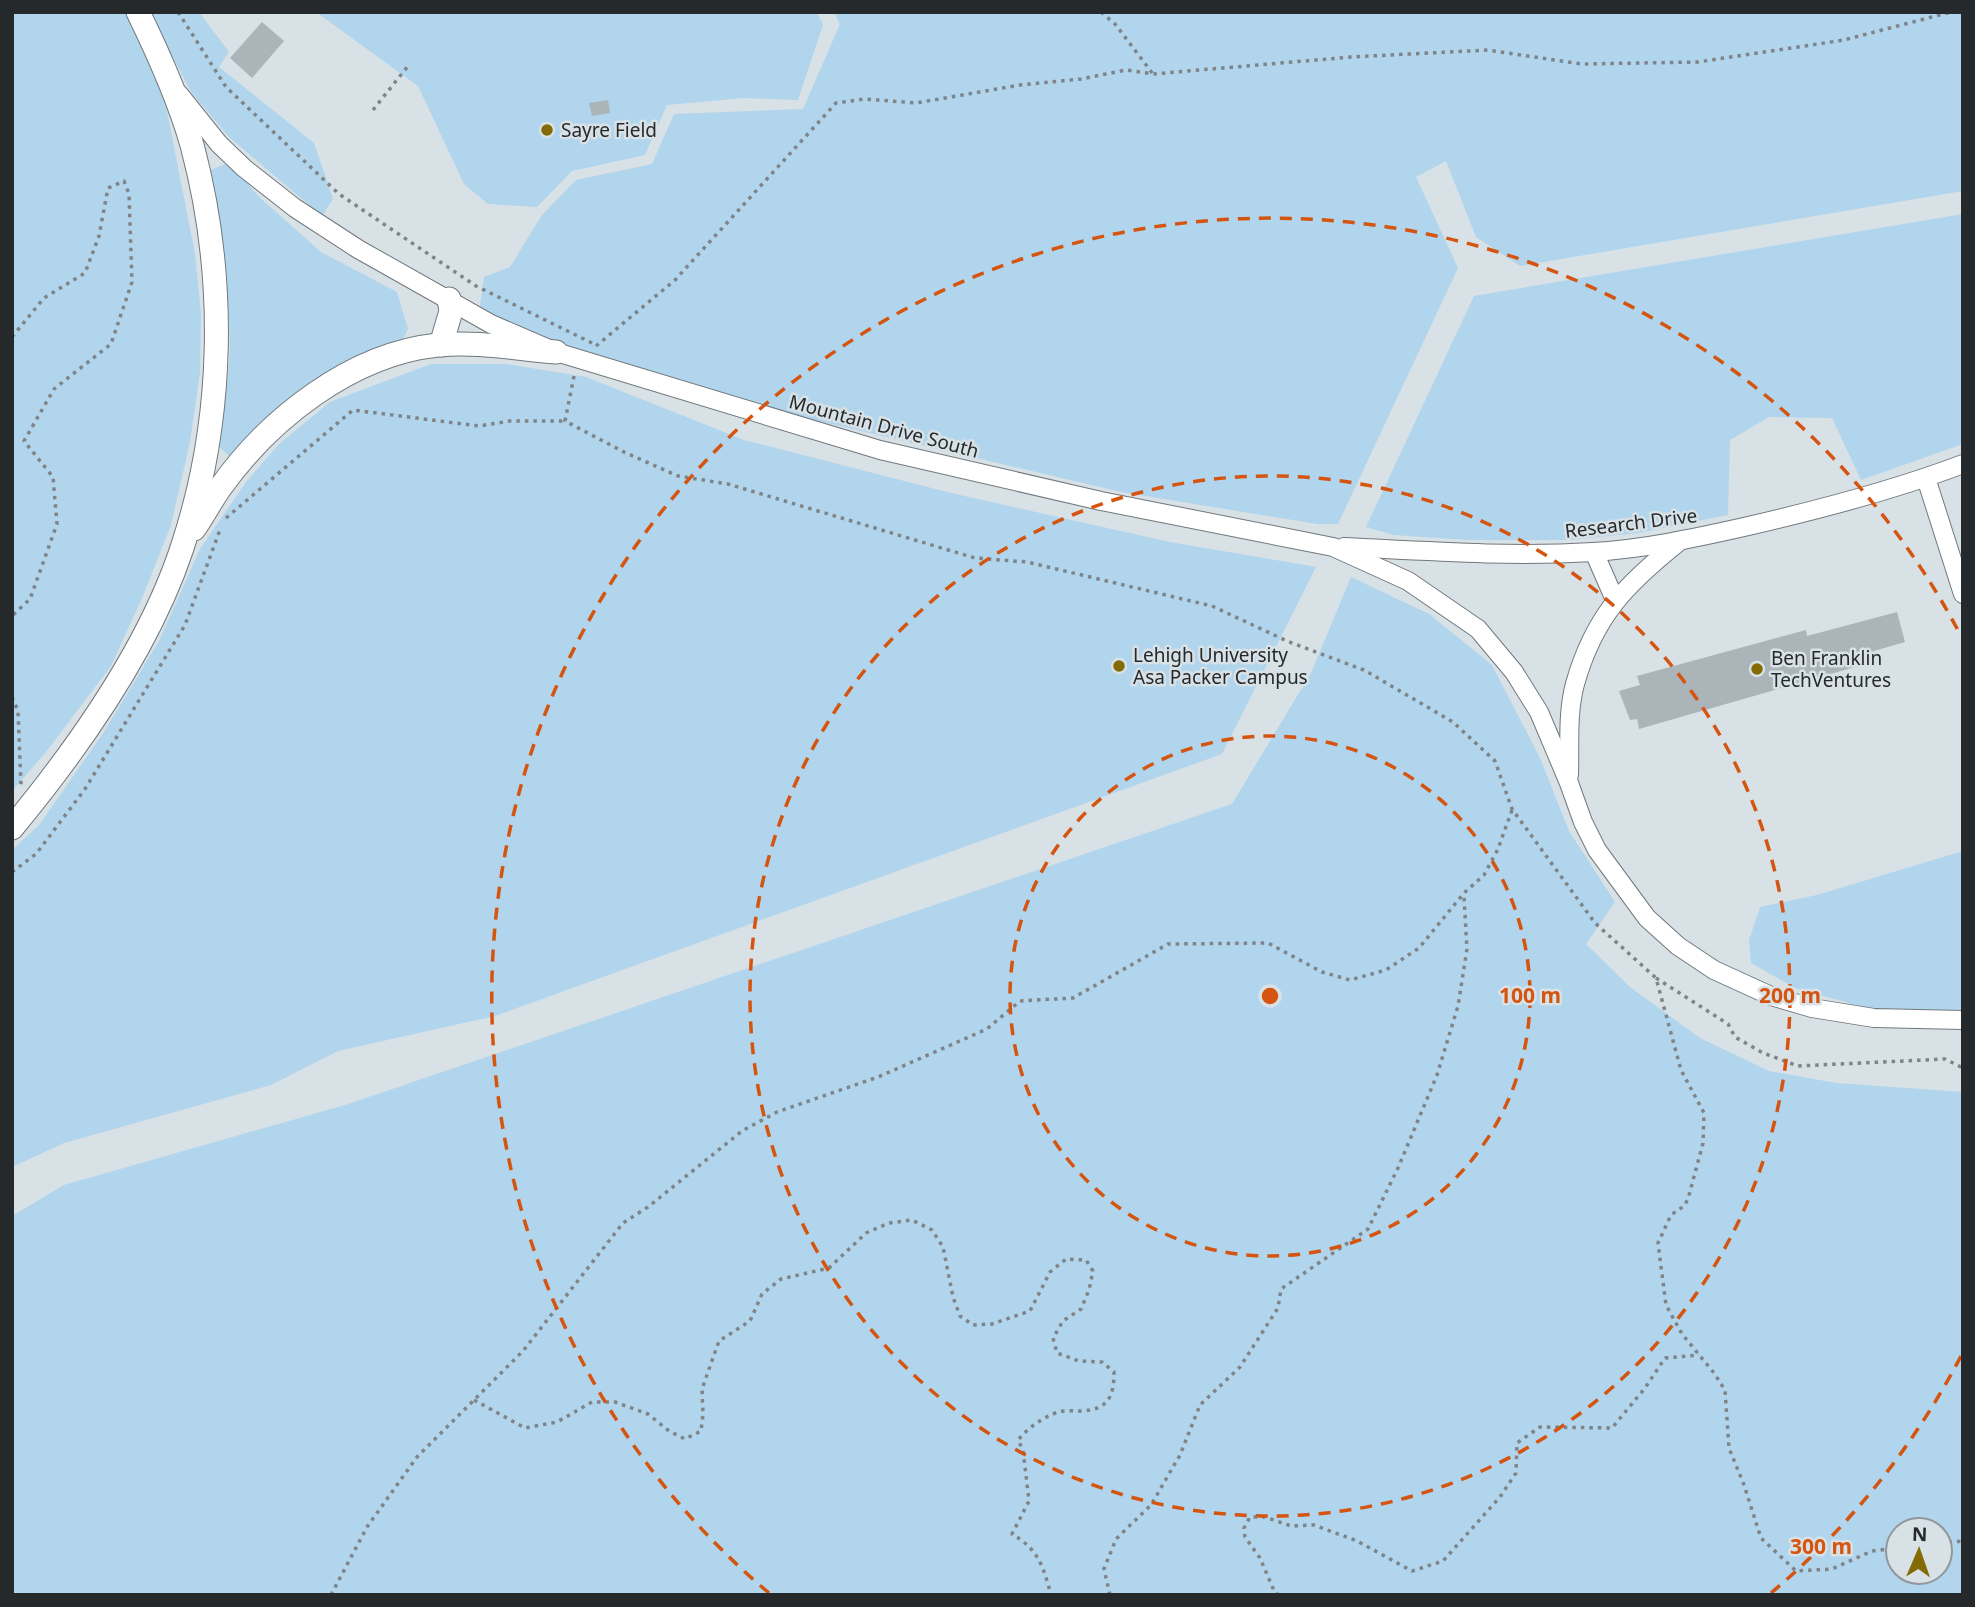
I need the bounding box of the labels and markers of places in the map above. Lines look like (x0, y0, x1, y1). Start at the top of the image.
place label: Sayre Field (561, 117, 657, 143)
marker: Sayre Field (539, 122, 555, 138)
place label: Lehigh University Asa Packer Campus (1133, 642, 1308, 690)
place label: Ben Franklin TechVentures (1771, 645, 1891, 693)
marker: Lehigh University Asa Packer Campus (1111, 658, 1127, 674)
marker: Ben Franklin TechVentures (1749, 661, 1765, 677)
centre of rings (1258, 984, 1282, 1008)

